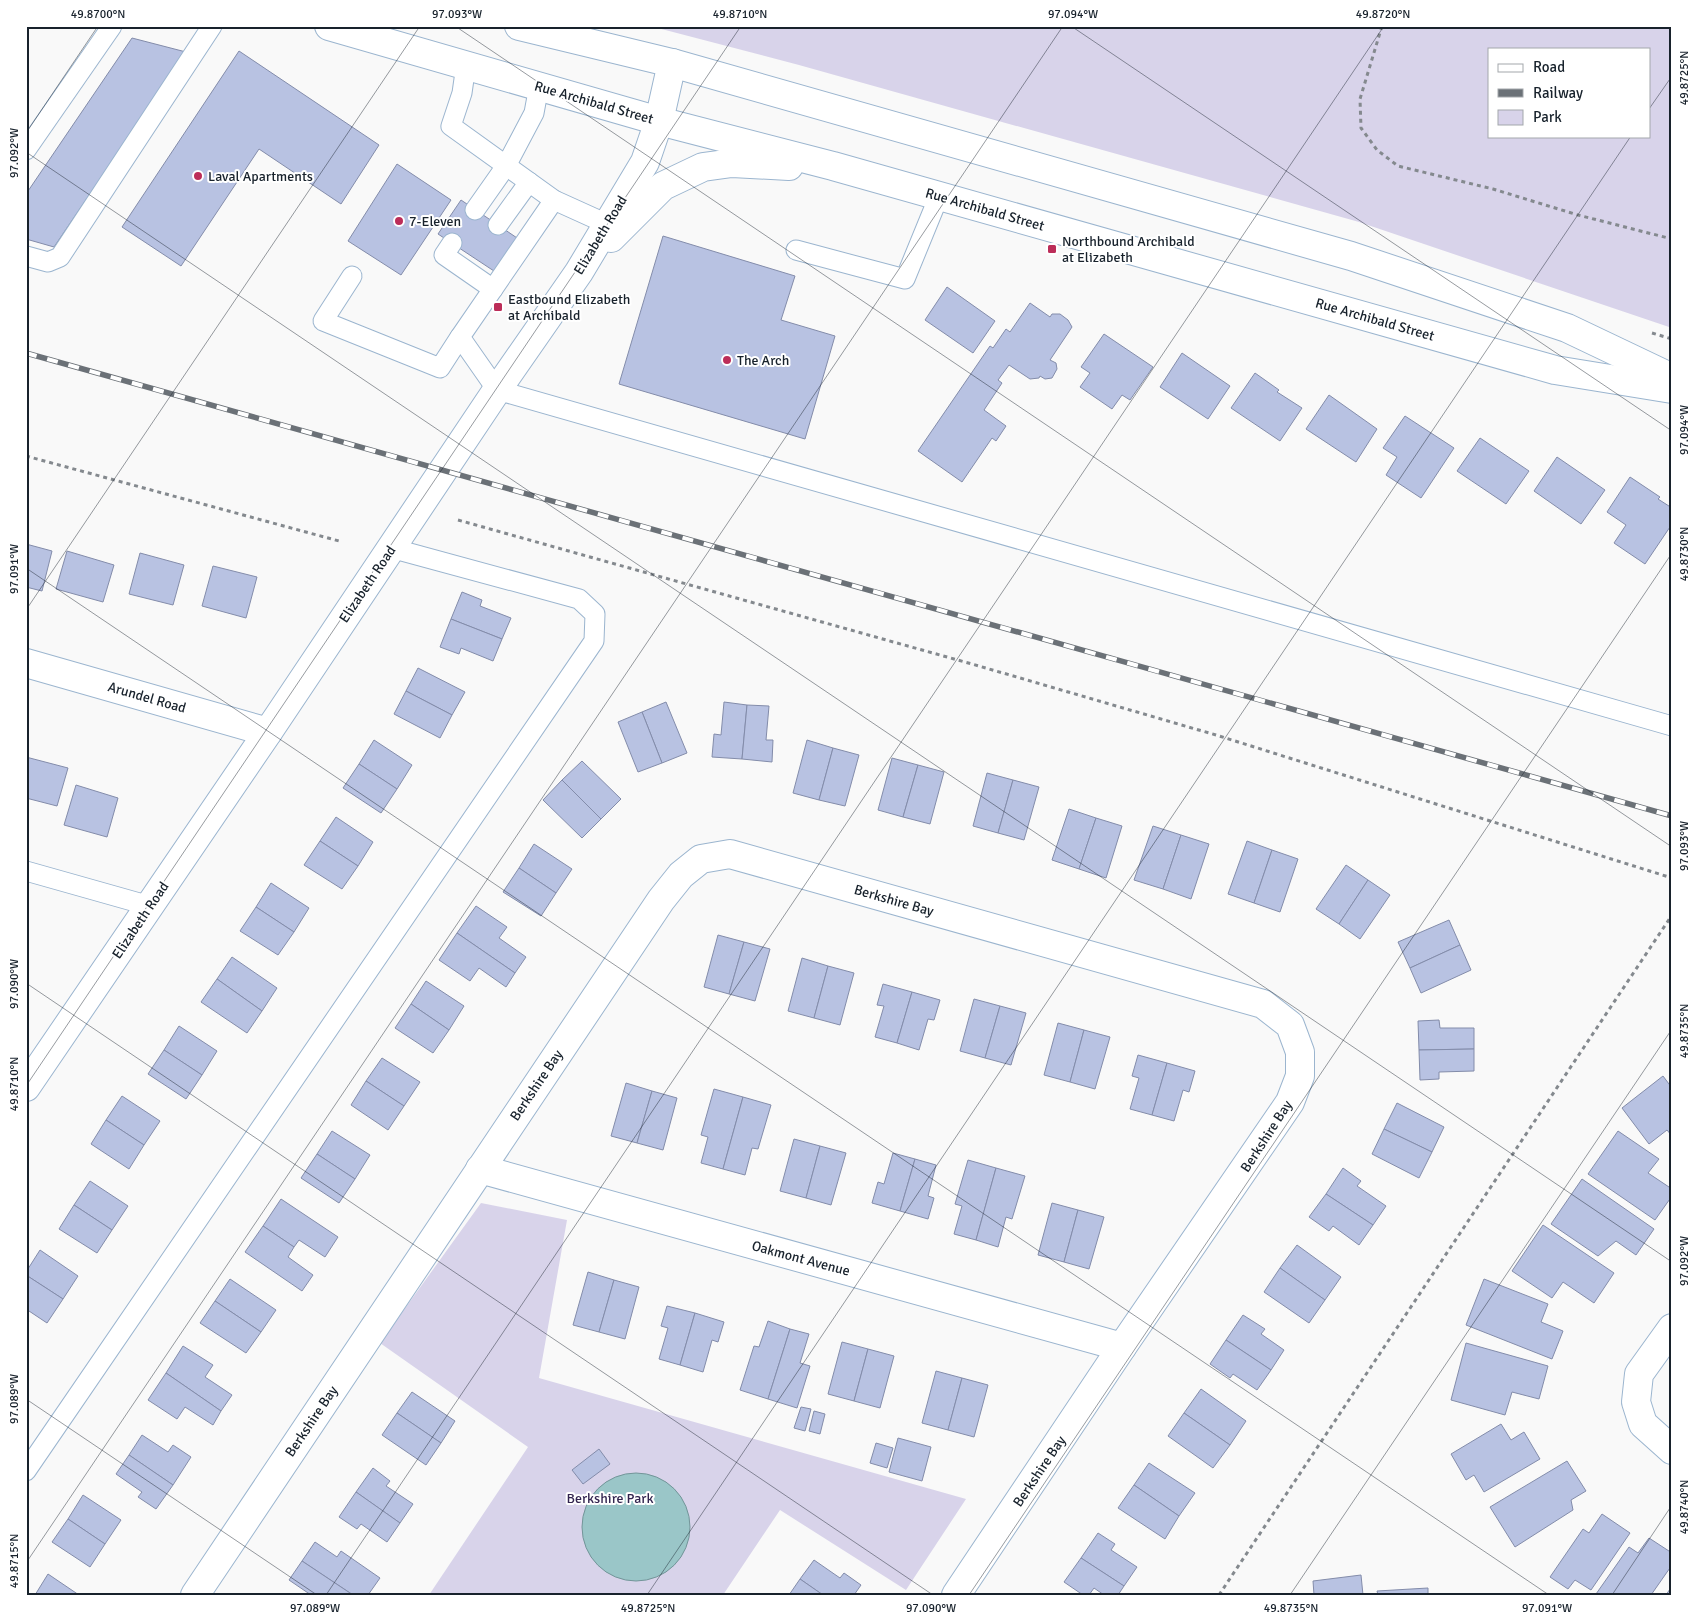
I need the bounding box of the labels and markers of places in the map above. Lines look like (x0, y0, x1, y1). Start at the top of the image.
place label: Laval Apartments (208, 168, 313, 185)
marker: Laval Apartments (192, 170, 204, 182)
place label: 7-Eleven (409, 213, 461, 230)
marker: 7-Eleven (393, 215, 405, 227)
place label: Northbound Archibald at Elizabeth (1062, 233, 1195, 266)
marker: Northbound Archibald at Elizabeth (1046, 243, 1058, 255)
place label: Eastbound Elizabeth at Archibald (508, 291, 630, 324)
marker: Eastbound Elizabeth at Archibald (492, 301, 504, 313)
place label: The Arch (737, 352, 789, 369)
marker: The Arch (721, 354, 733, 366)

